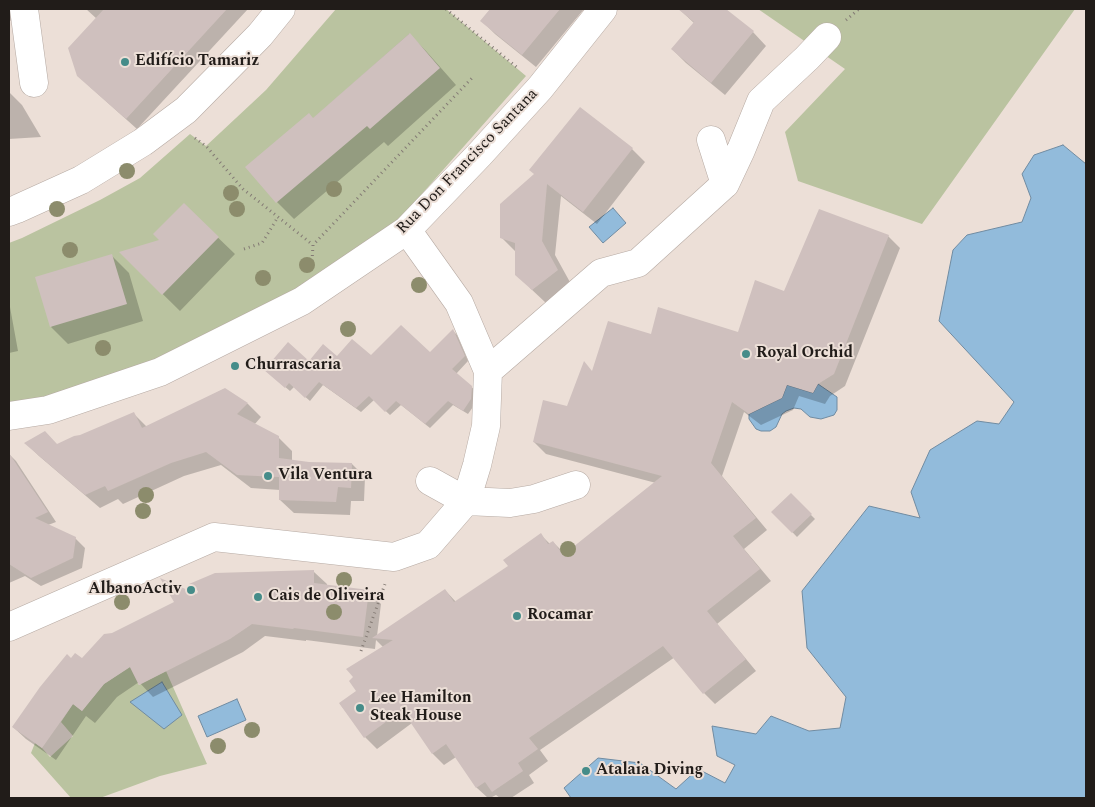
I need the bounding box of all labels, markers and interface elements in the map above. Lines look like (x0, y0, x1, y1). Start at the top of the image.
place label: Edifício Tamariz (135, 52, 259, 72)
marker: Edifício Tamariz (119, 56, 131, 68)
street label: Rua Don Francisco Santana (393, 85, 543, 239)
place label: Royal Orchid (756, 344, 853, 364)
marker: Royal Orchid (740, 348, 752, 360)
place label: Churrascaria (245, 356, 341, 376)
marker: Churrascaria (229, 360, 241, 372)
place label: Vila Ventura (278, 466, 372, 486)
marker: Vila Ventura (262, 470, 274, 482)
place label: AlbanoActiv (88, 580, 181, 600)
marker: AlbanoActiv (185, 584, 197, 596)
place label: Cais de Oliveira (268, 587, 384, 607)
marker: Cais de Oliveira (252, 591, 264, 603)
place label: Rocamar (527, 606, 593, 626)
marker: Rocamar (511, 610, 523, 622)
place label: Lee Hamilton Steak House (370, 689, 472, 727)
marker: Lee Hamilton Steak House (354, 702, 366, 714)
place label: Atalaia Diving (596, 761, 703, 781)
marker: Atalaia Diving (580, 765, 592, 777)

